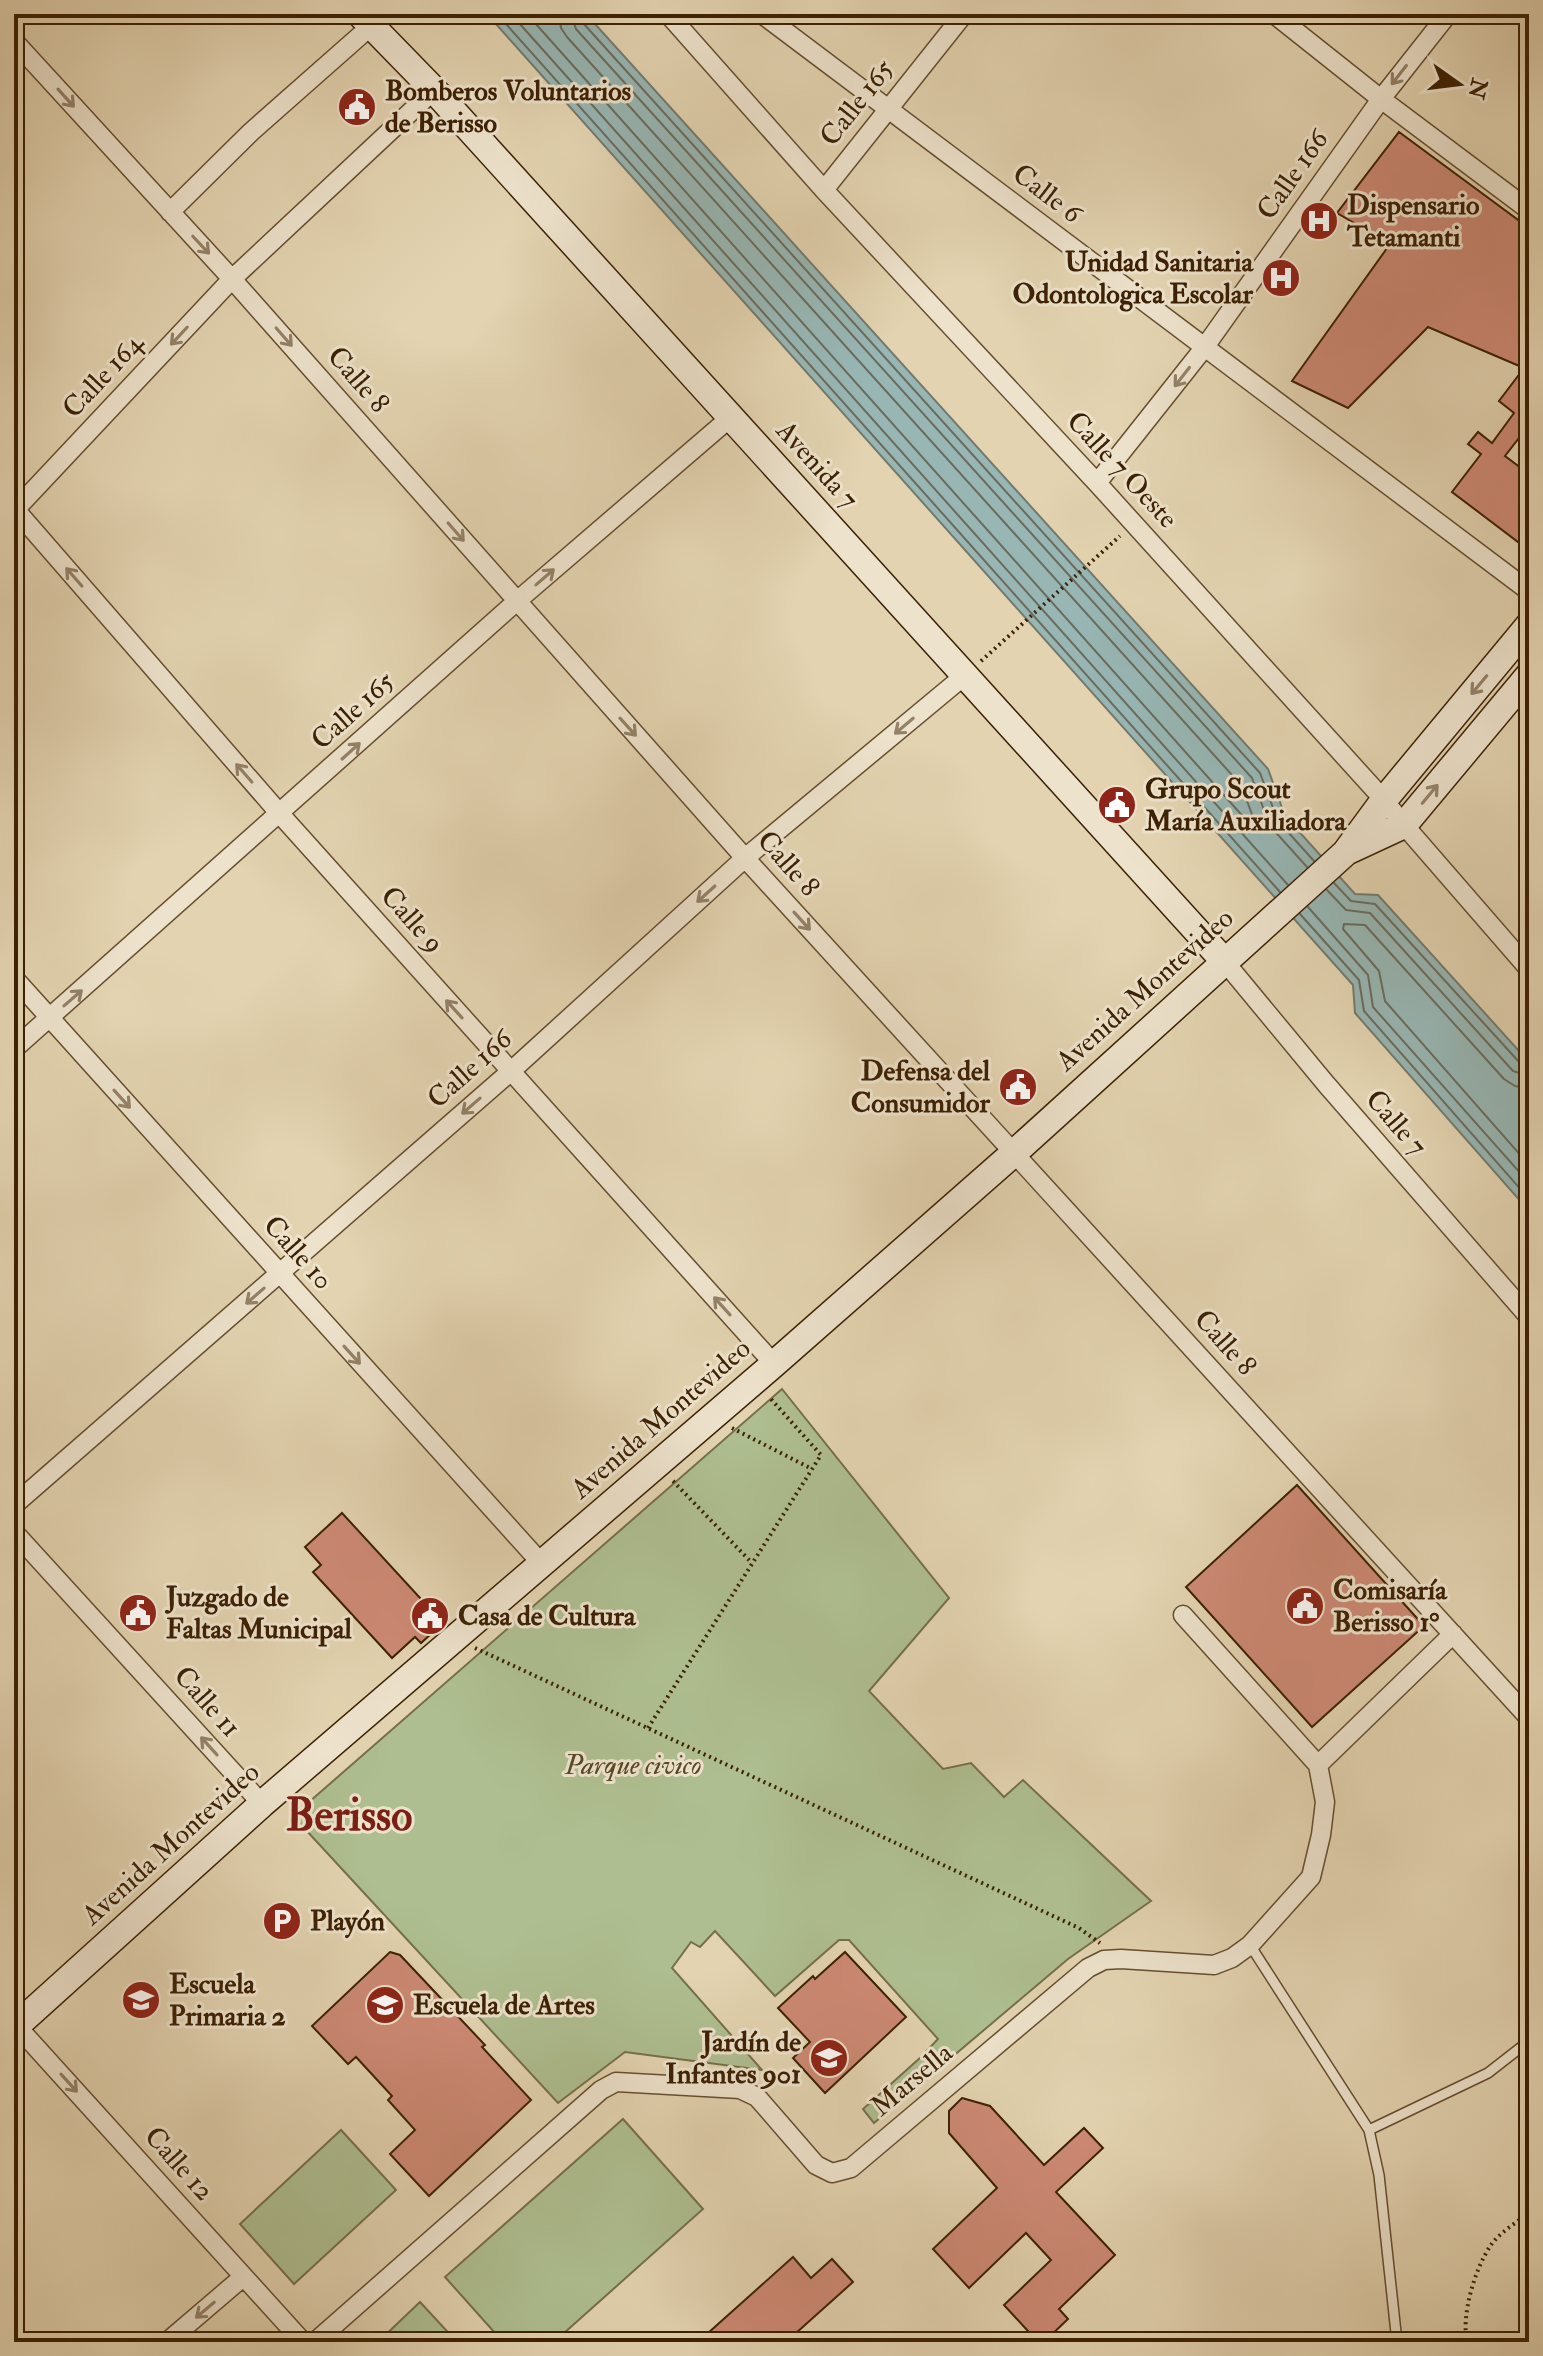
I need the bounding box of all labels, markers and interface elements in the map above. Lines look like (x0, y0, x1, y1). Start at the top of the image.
north arrow (1419, 44, 1499, 124)
street label: Calle 165 (812, 52, 902, 153)
one-way arrow (1391, 64, 1408, 85)
place label: Bomberos Voluntarios de Berisso (385, 74, 632, 141)
text: N (1461, 75, 1494, 102)
public building icon: Bomberos Voluntarios de Berisso (336, 86, 378, 128)
one-way arrow (57, 88, 75, 108)
street label: Calle 166 (1249, 122, 1338, 227)
street label: Calle 6 (1005, 157, 1090, 233)
place label: Dispensario Tetamanti (1346, 188, 1480, 255)
hospital icon: Dispensario Tetamanti (1298, 200, 1340, 242)
one-way arrow (191, 235, 210, 255)
place label: Unidad Sanitaria Odontologica Escolar (1013, 245, 1254, 312)
hospital icon: Unidad Sanitaria Odontologica Escolar (1260, 257, 1302, 299)
street label: Calle 164 (55, 325, 152, 426)
one-way arrow (169, 326, 188, 346)
one-way arrow (275, 327, 293, 347)
street label: Calle 8 (320, 340, 396, 420)
one-way arrow (1173, 366, 1190, 387)
street label: Calle 7 Oeste (1059, 404, 1185, 536)
street label: Avenida 7 (768, 413, 866, 516)
one-way arrow (447, 522, 465, 542)
one-way arrow (65, 567, 83, 587)
one-way arrow (534, 569, 554, 587)
street label: Calle 165 (304, 664, 402, 757)
one-way arrow (1470, 674, 1488, 695)
one-way arrow (619, 717, 638, 737)
one-way arrow (894, 717, 915, 735)
one-way arrow (341, 741, 361, 760)
one-way arrow (236, 763, 254, 784)
place label: Grupo Scout María Auxiliadora (1144, 772, 1348, 839)
public building icon: Grupo Scout María Auxiliadora (1096, 784, 1138, 826)
one-way arrow (1421, 784, 1439, 805)
street label: Calle 8 (749, 824, 827, 904)
street label: Calle 9 (373, 879, 451, 961)
one-way arrow (696, 884, 716, 902)
street label: Avenida Montevideo (1048, 901, 1241, 1080)
one-way arrow (792, 910, 810, 930)
one-way arrow (62, 989, 82, 1007)
one-way arrow (446, 1000, 464, 1020)
street label: Calle 166 (420, 1021, 521, 1116)
place label: Defensa del Consumidor (851, 1054, 991, 1121)
public building icon: Defensa del Consumidor (997, 1066, 1039, 1108)
street label: Calle 7 (1358, 1083, 1434, 1163)
one-way arrow (113, 1088, 131, 1108)
one-way arrow (462, 1097, 482, 1115)
street label: Calle 10 (256, 1209, 340, 1297)
one-way arrow (245, 1287, 265, 1305)
one-way arrow (713, 1297, 731, 1317)
street label: Calle 8 (1186, 1303, 1264, 1383)
street label: Avenida Montevideo (563, 1331, 758, 1507)
one-way arrow (343, 1344, 361, 1364)
place label: Comisaría Berisso 1° (1333, 1573, 1448, 1640)
place label: Juzgado de Faltas Municipal (164, 1580, 353, 1647)
public building icon: Comisaría Berisso 1° (1284, 1585, 1326, 1627)
public building icon: Juzgado de Faltas Municipal (117, 1592, 159, 1634)
public building icon: Casa de Cultura (409, 1595, 451, 1637)
place label: Casa de Cultura (458, 1599, 637, 1634)
street label: Calle 11 (166, 1659, 248, 1745)
one-way arrow (200, 1736, 219, 1756)
park label: Parque civico (564, 1748, 701, 1783)
street label: Avenida Montevideo (74, 1755, 267, 1934)
district label: Berisso (286, 1789, 412, 1844)
parking icon: Playón (261, 1900, 303, 1942)
place label: Playón (310, 1904, 385, 1939)
place label: Escuela Primaria 2 (169, 1967, 286, 2034)
school or university icon: Escuela Primaria 2 (120, 1979, 162, 2021)
school or university icon: Escuela de Artes (364, 1984, 406, 2026)
place label: Escuela de Artes (413, 1988, 595, 2023)
place label: Jardín de Infantes 901 (666, 2025, 801, 2092)
street label: Marsella (864, 2035, 960, 2124)
school or university icon: Jardín de Infantes 901 (808, 2037, 850, 2079)
one-way arrow (59, 2073, 77, 2093)
street label: Calle 12 (137, 2120, 221, 2208)
one-way arrow (195, 2301, 215, 2319)

